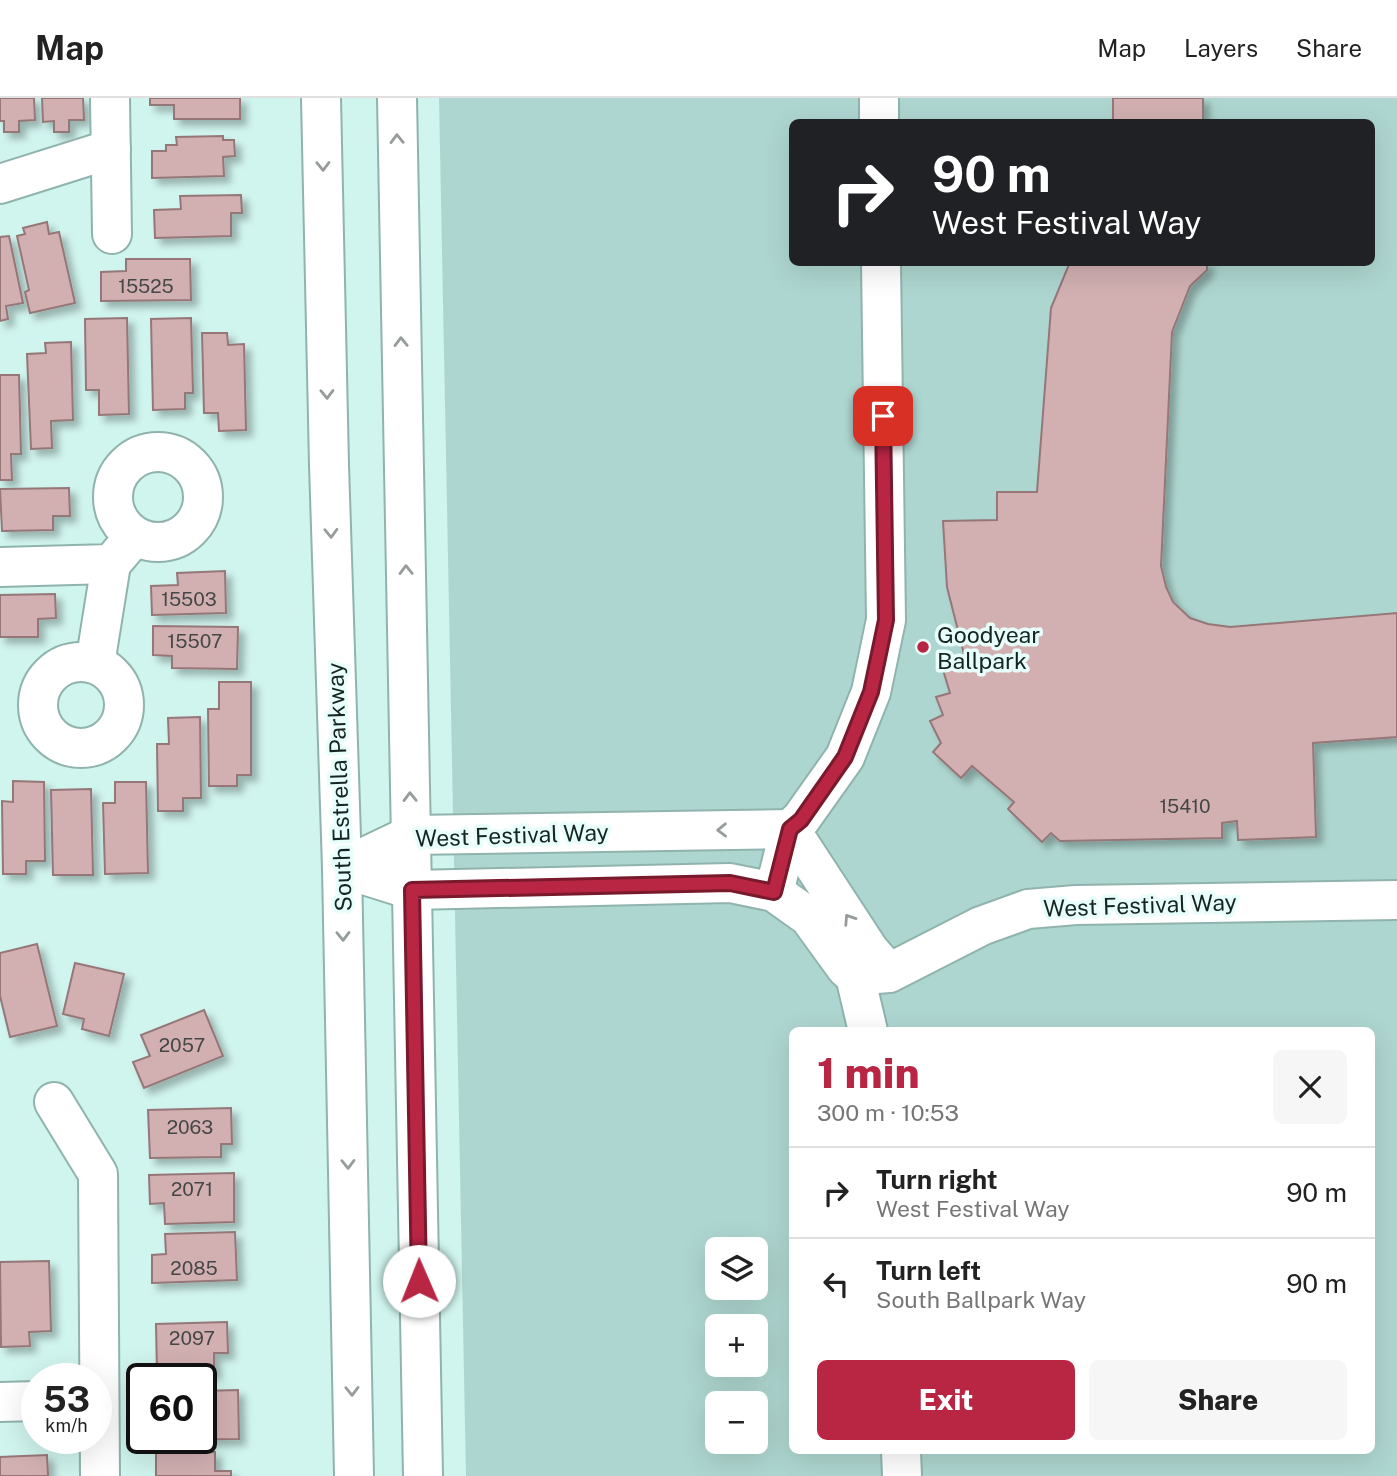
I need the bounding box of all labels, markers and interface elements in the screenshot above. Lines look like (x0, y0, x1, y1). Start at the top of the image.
text: Map (35, 29, 104, 67)
text: Map (1097, 34, 1146, 62)
text: Layers (1184, 34, 1258, 62)
text: Share (1296, 34, 1362, 62)
one-way arrow (390, 133, 405, 144)
text: 90 m (932, 145, 1051, 203)
icon: right (817, 147, 908, 238)
one-way arrow (315, 161, 330, 172)
text: West Festival Way (932, 204, 1201, 241)
house number: 15525 (118, 275, 174, 297)
one-way arrow (393, 337, 409, 347)
pin (853, 386, 913, 446)
one-way arrow (320, 388, 335, 399)
icon: arrive (864, 397, 902, 435)
one-way arrow (323, 528, 339, 539)
one-way arrow (398, 564, 413, 575)
house number: 15503 (161, 588, 217, 610)
place label: Goodyear Ballpark (937, 621, 1040, 674)
house number: 15507 (168, 630, 222, 652)
marker: Goodyear Ballpark (915, 639, 931, 655)
street label: South Estrella Parkway (321, 662, 357, 912)
one-way arrow (402, 792, 418, 802)
house number: 15410 (1159, 795, 1211, 817)
street label: West Festival Way (415, 818, 609, 852)
one-way arrow (716, 823, 727, 838)
street label: West Festival Way (1043, 888, 1237, 922)
one-way arrow (844, 913, 857, 926)
one-way arrow (335, 931, 351, 942)
house number: 2057 (159, 1034, 205, 1056)
text: 1 min (817, 1048, 920, 1097)
button: close (1273, 1050, 1347, 1124)
text: 300 m · 10:53 (817, 1099, 959, 1126)
house number: 2063 (167, 1116, 213, 1138)
one-way arrow (340, 1158, 355, 1169)
text: Turn right (876, 1164, 998, 1195)
icon: right (817, 1174, 855, 1212)
text: 90 m (1286, 1177, 1347, 1208)
house number: 2071 (171, 1178, 213, 1200)
text: West Festival Way (876, 1195, 1070, 1222)
map controls (705, 1237, 768, 1454)
button: layers (705, 1237, 768, 1300)
position arrow (382, 1244, 456, 1318)
text: Turn left (876, 1255, 981, 1286)
house number: 2085 (170, 1257, 218, 1279)
icon: left (817, 1265, 855, 1303)
text: 90 m (1286, 1268, 1347, 1299)
text: South Ballpark Way (876, 1286, 1086, 1313)
button: + (705, 1314, 768, 1377)
house number: 2097 (169, 1327, 215, 1349)
button: Exit (817, 1360, 1075, 1440)
button: Share (1089, 1360, 1347, 1440)
speed limit sign: 60 (126, 1363, 217, 1454)
text: 53 (43, 1379, 90, 1420)
one-way arrow (345, 1386, 360, 1397)
button: − (705, 1391, 768, 1454)
text: km/h (45, 1415, 88, 1436)

